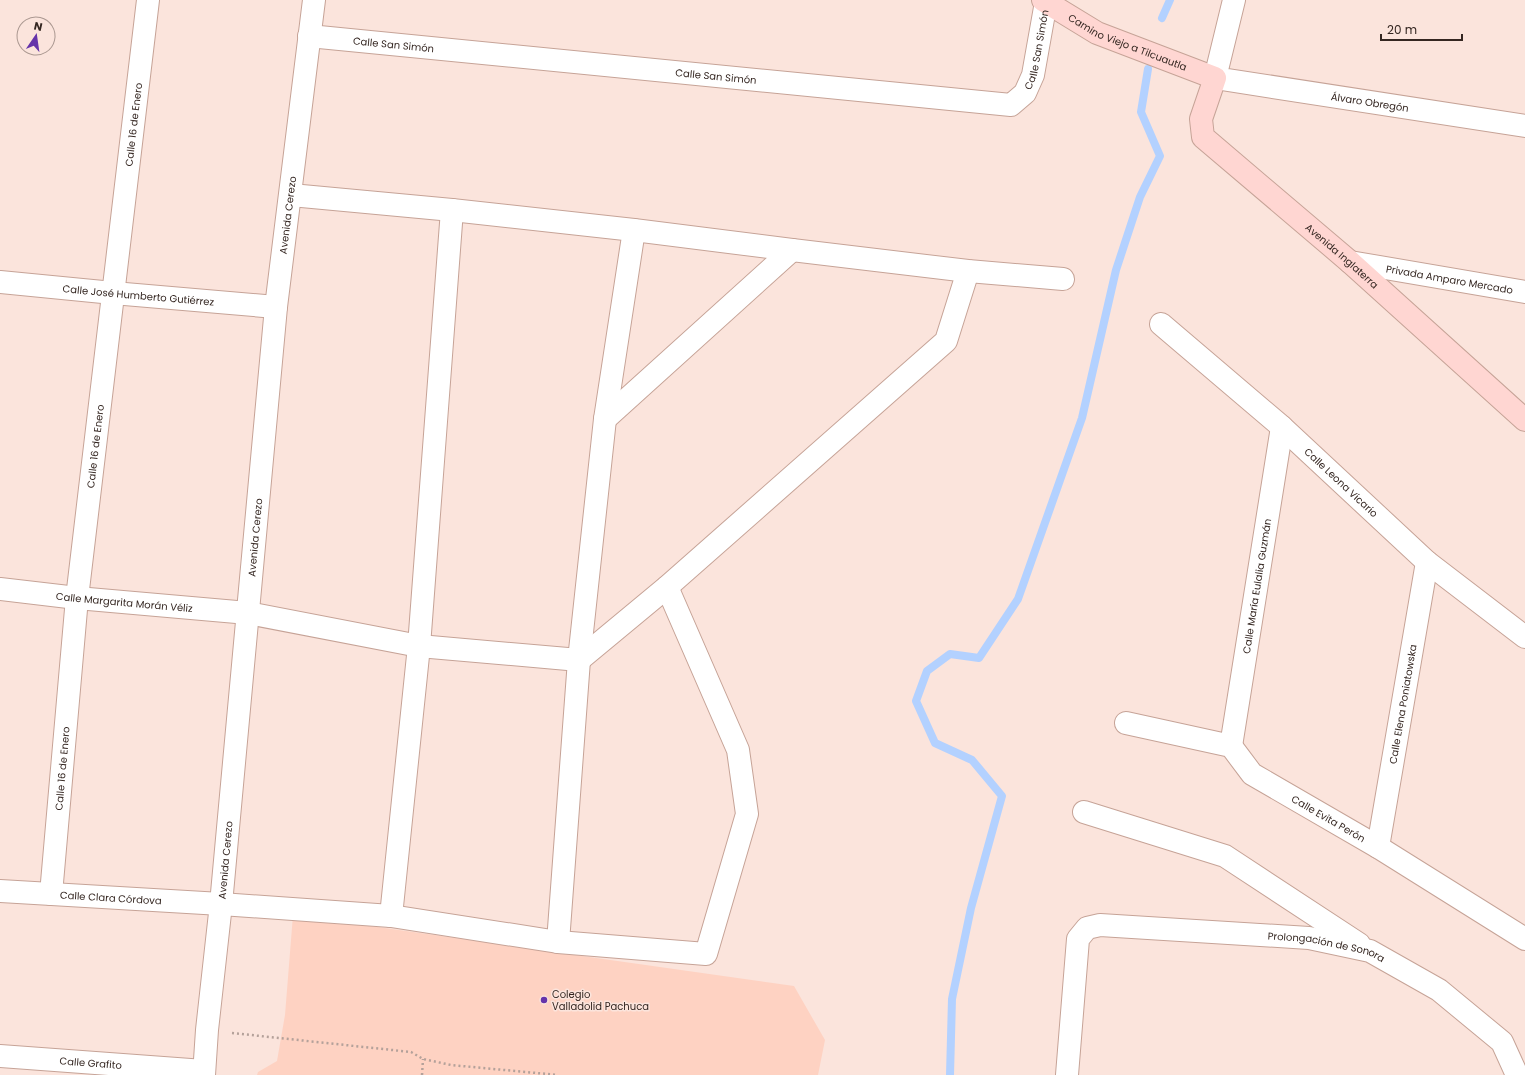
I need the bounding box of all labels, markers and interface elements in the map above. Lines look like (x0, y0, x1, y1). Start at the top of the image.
street label: Calle San Simón (1020, 9, 1052, 92)
street label: Camino Viejo a Tilcuautla (1065, 10, 1189, 75)
north arrow (16, 16, 56, 56)
scale bar (1381, 16, 1462, 42)
text: N (32, 18, 44, 35)
text: 20 m (1387, 21, 1417, 38)
street label: Calle San Simón (352, 33, 435, 56)
street label: Calle San Simón (675, 65, 757, 88)
street label: Calle 16 de Enero (121, 82, 146, 167)
street label: Álvaro Obregón (1330, 89, 1410, 116)
street label: Avenida Cerezo (276, 175, 300, 255)
street label: Avenida Inglaterra (1302, 220, 1382, 292)
street label: Privada Amparo Mercado (1385, 261, 1514, 298)
street label: Calle José Humberto Gutiérrez (62, 281, 215, 310)
street label: Calle 16 de Enero (83, 404, 108, 489)
street label: Calle Leona Vicario (1301, 445, 1381, 521)
street label: Avenida Cerezo (244, 498, 266, 577)
street label: Calle María Eulalia Guzmán (1239, 517, 1275, 655)
street label: Calle Margarita Morán Véliz (55, 589, 194, 616)
street label: Calle Elena Poniatowska (1385, 643, 1421, 765)
street label: Calle 16 de Enero (51, 726, 74, 811)
street label: Calle Evita Perón (1289, 791, 1368, 846)
street label: Avenida Cerezo (214, 820, 237, 900)
street label: Calle Clara Córdova (59, 888, 162, 908)
street label: Prolongación de Sonora (1267, 928, 1388, 966)
place label: Colegio Valladolid Pachuca (552, 987, 649, 1014)
marker: Colegio Valladolid Pachuca (539, 995, 549, 1005)
street label: Calle Grafito (59, 1053, 122, 1073)

